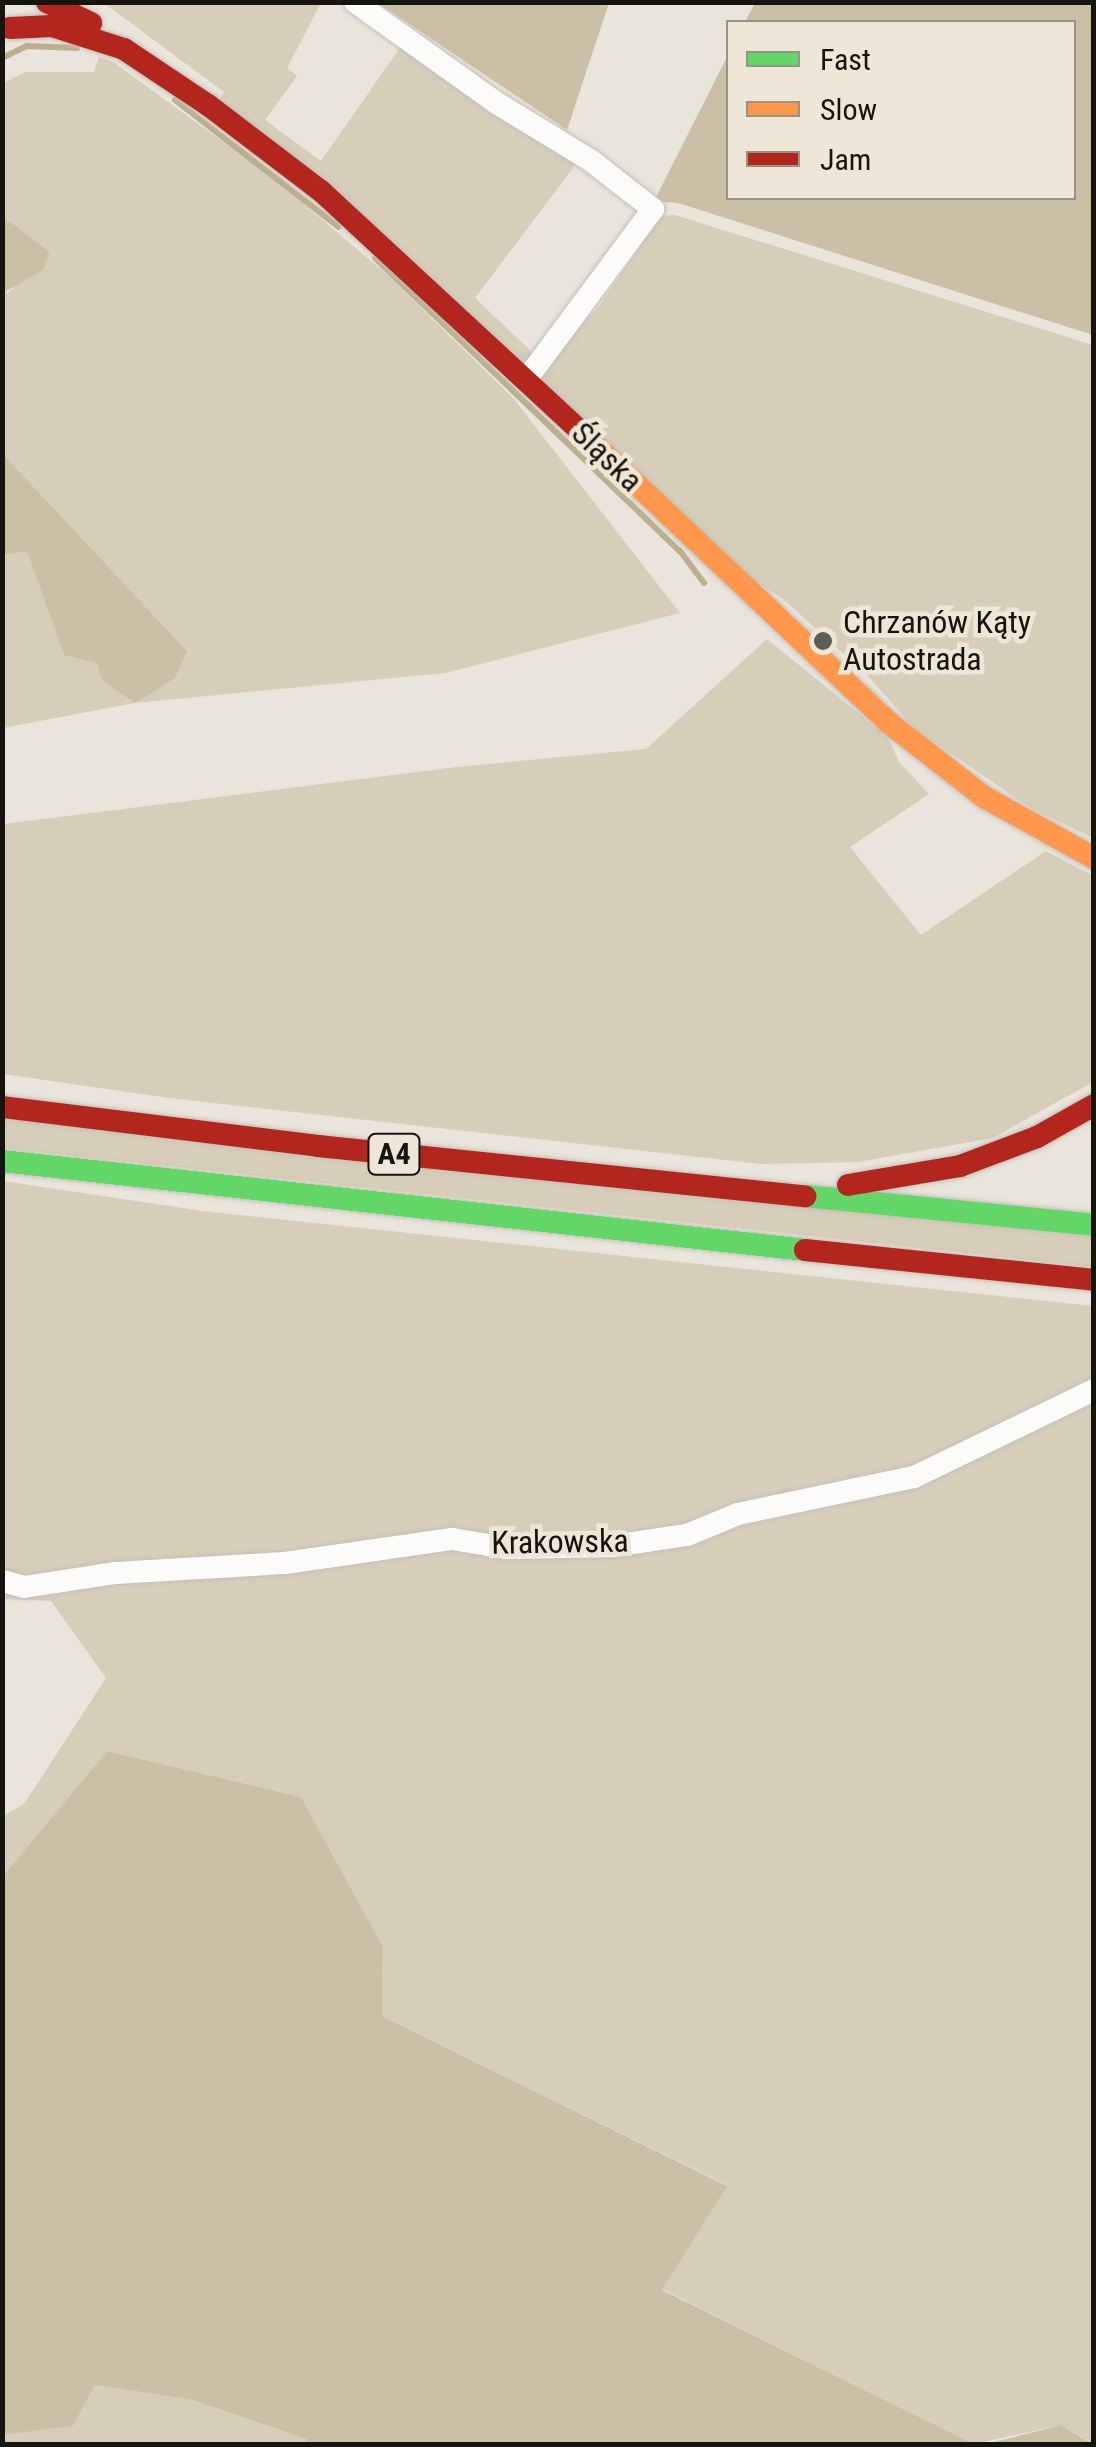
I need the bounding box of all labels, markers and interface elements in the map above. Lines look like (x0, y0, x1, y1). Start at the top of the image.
legend (726, 20, 1076, 200)
text: Fast (820, 42, 871, 77)
text: Slow (820, 92, 877, 127)
text: Jam (820, 142, 871, 177)
street label: Śląska (564, 414, 650, 500)
place label: Chrzanów Kąty Autostrada (843, 604, 1031, 679)
marker: Chrzanów Kąty Autostrada (812, 630, 834, 652)
road number: A4 (366, 1129, 422, 1179)
street label: Krakowska (491, 1522, 629, 1562)

